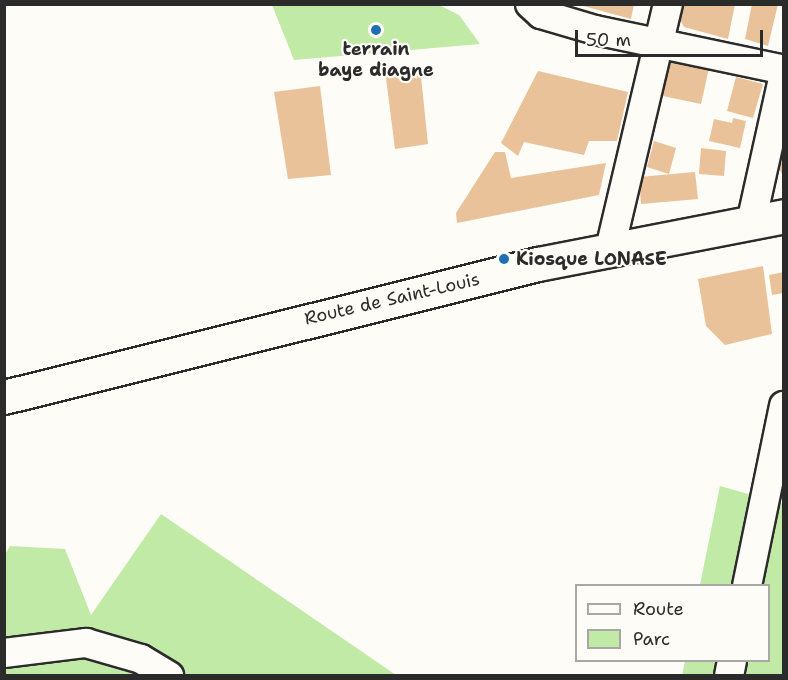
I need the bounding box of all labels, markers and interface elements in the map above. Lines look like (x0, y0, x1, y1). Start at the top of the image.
scale bar (578, 18, 766, 56)
marker: terrain baye diagne (369, 23, 383, 37)
text: 50 m (586, 28, 631, 52)
place label: terrain baye diagne (318, 39, 434, 82)
place label: Kiosque LONASE (516, 248, 667, 270)
marker: Kiosque LONASE (497, 252, 511, 266)
street label: Route de Saint-Louis (302, 268, 482, 330)
legend (575, 584, 770, 662)
text: Route (633, 597, 684, 621)
text: Parc (633, 627, 670, 651)

